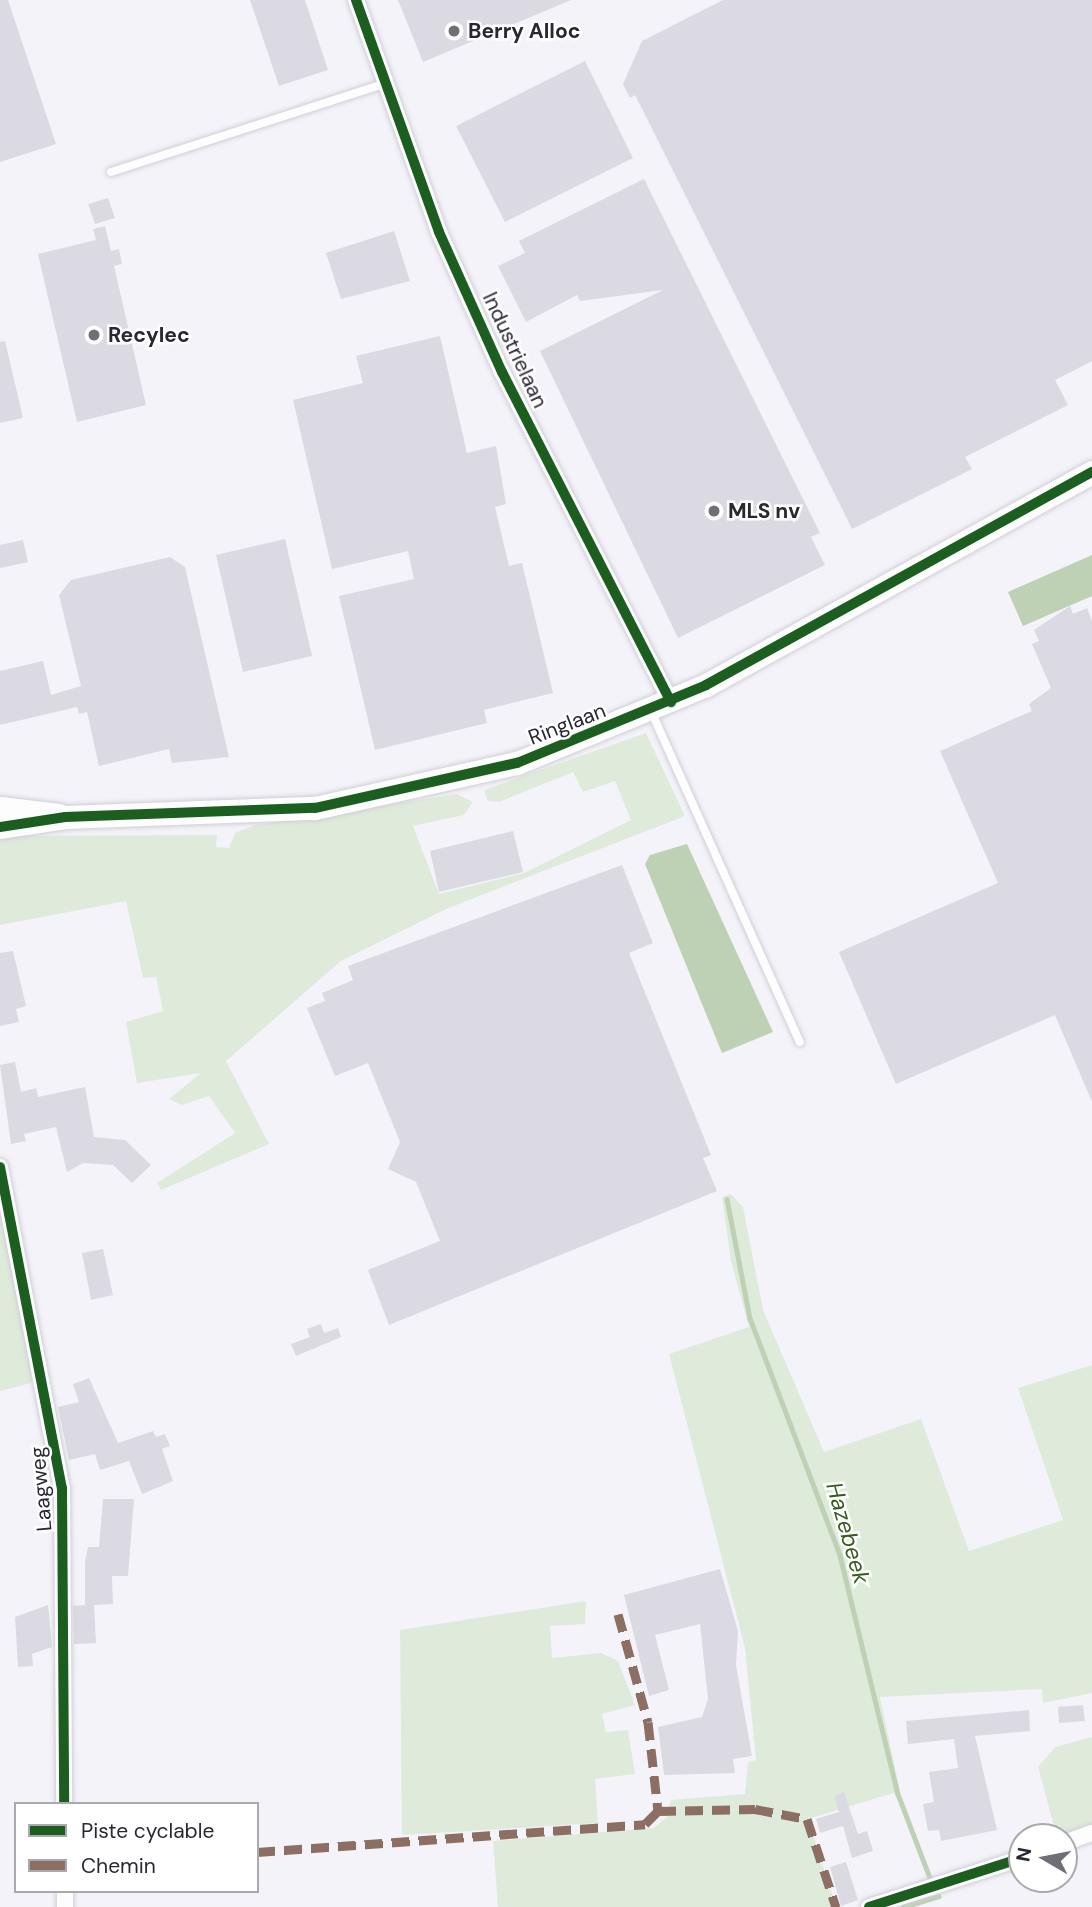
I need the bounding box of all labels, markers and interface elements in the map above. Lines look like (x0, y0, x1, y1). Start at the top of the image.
place label: Berry Alloc (468, 18, 580, 44)
marker: Berry Alloc (446, 23, 462, 39)
street label: Industrielaan (477, 288, 553, 412)
place label: Recylec (108, 322, 190, 348)
marker: Recylec (86, 327, 102, 343)
place label: MLS nv (728, 498, 800, 524)
marker: MLS nv (706, 503, 722, 519)
street label: Ringlaan (525, 698, 609, 750)
street label: Laagweg (25, 1446, 57, 1532)
water label: Hazebeek (820, 1479, 876, 1587)
legend (14, 1802, 259, 1893)
text: Piste cyclable (81, 1817, 214, 1845)
north arrow (1008, 1823, 1078, 1893)
text: N (1010, 1846, 1037, 1864)
text: Chemin (81, 1852, 156, 1880)

